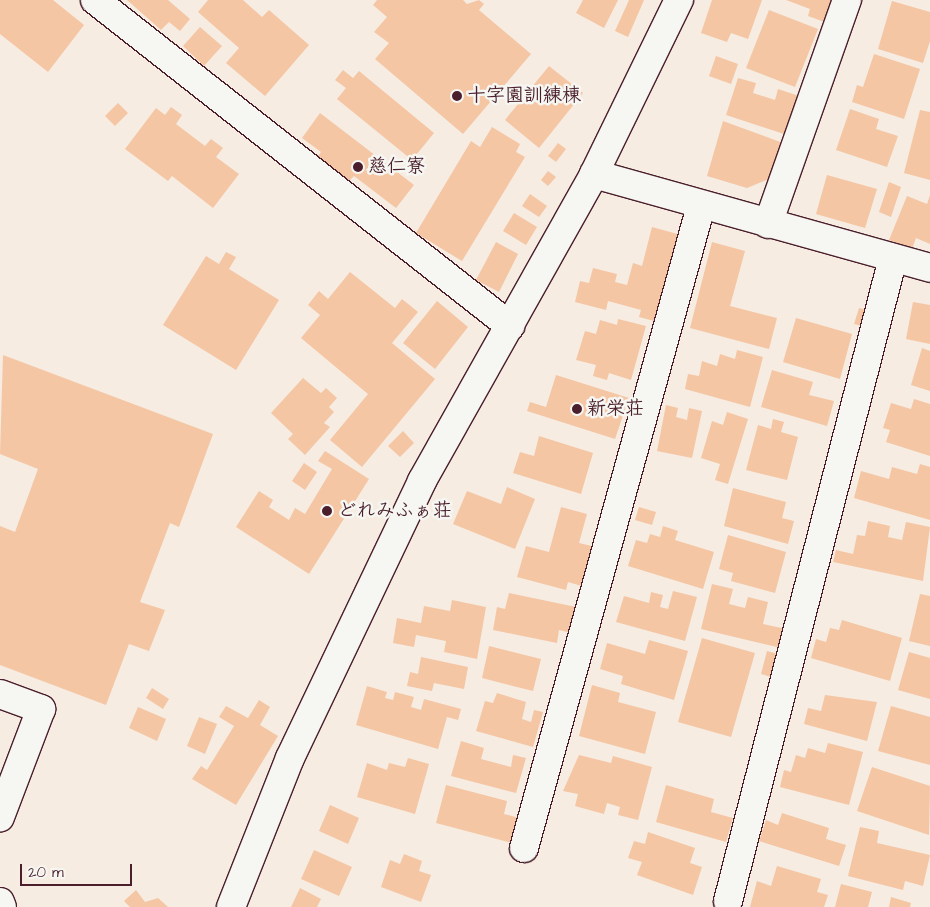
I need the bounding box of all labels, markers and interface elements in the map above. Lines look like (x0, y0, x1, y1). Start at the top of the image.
place label: 十字園訓練棟 (467, 85, 581, 107)
marker: 十字園訓練棟 (451, 90, 463, 102)
place label: 慈仁寮 (368, 156, 425, 178)
marker: 慈仁寮 (352, 161, 364, 173)
place label: 新栄荘 (587, 398, 644, 420)
marker: 新栄荘 (571, 403, 583, 415)
place label: どれみふぁ荘 (337, 500, 451, 522)
marker: どれみふぁ荘 (321, 505, 333, 517)
scale bar (22, 854, 135, 886)
text: 20 m (28, 862, 64, 883)

